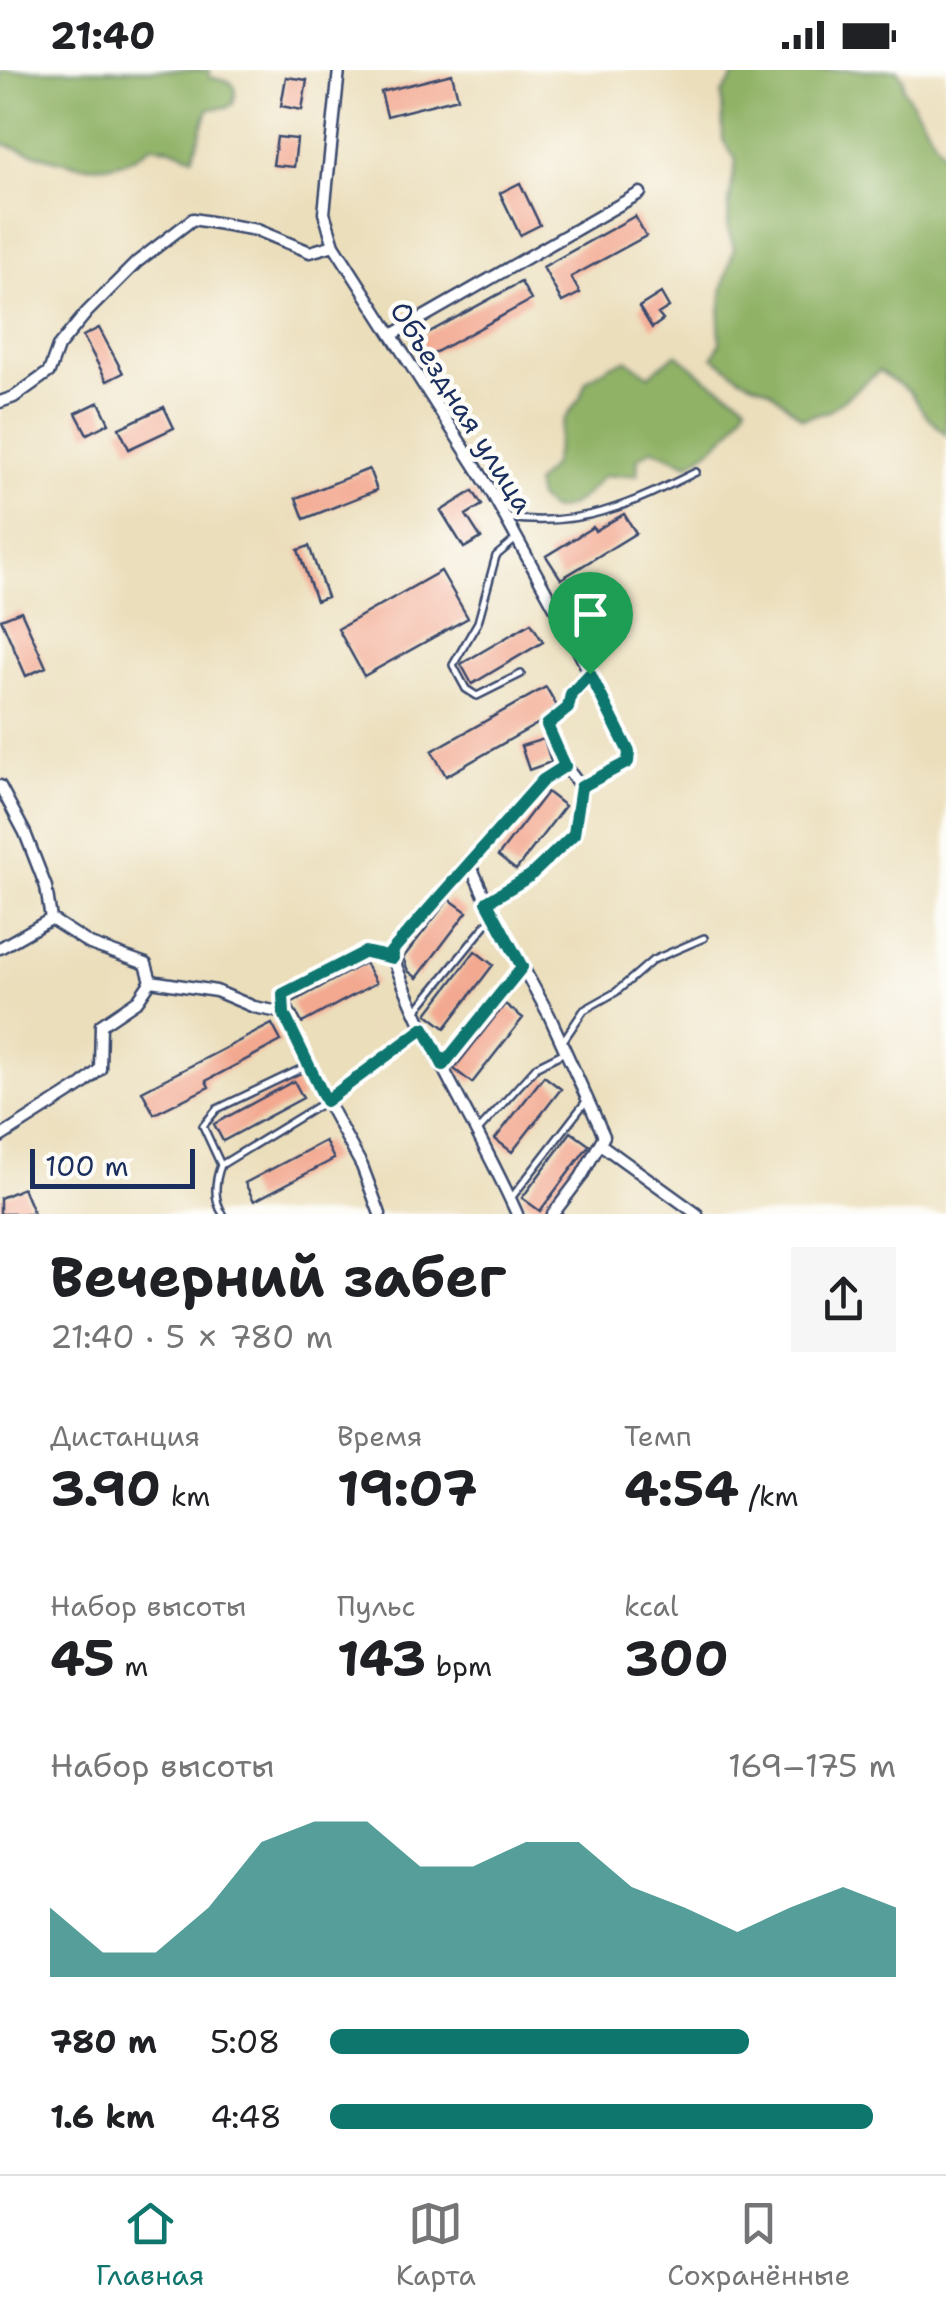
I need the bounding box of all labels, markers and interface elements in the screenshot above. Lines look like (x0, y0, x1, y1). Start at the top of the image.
text: 21:40 (50, 10, 156, 61)
street label: Объездная улица (381, 294, 543, 520)
pin (548, 572, 633, 675)
icon: arrive (563, 587, 618, 642)
scale bar (30, 1144, 195, 1188)
text: 100 m (45, 1147, 129, 1185)
text: Вечерний забег (50, 1240, 506, 1314)
button: share (791, 1247, 896, 1352)
text: 21:40 · 5 × 780 m (50, 1315, 333, 1358)
text: Дистанция (50, 1417, 200, 1455)
text: Время (337, 1417, 422, 1455)
text: Темп (624, 1417, 692, 1455)
text: 3.90 (50, 1455, 161, 1522)
text: 19:07 (337, 1455, 477, 1522)
text: 4:54 (624, 1455, 739, 1522)
text: km (161, 1477, 210, 1515)
text: /km (739, 1477, 799, 1515)
text: Набор высоты (50, 1587, 246, 1625)
text: Пульс (337, 1587, 416, 1625)
text: kcal (624, 1587, 678, 1625)
text: 45 (50, 1625, 115, 1692)
text: 143 (337, 1625, 426, 1692)
text: 300 (624, 1625, 729, 1692)
text: m (115, 1647, 148, 1685)
text: bpm (426, 1647, 492, 1685)
text: Набор высоты (50, 1744, 275, 1787)
text: 169–175 m (728, 1744, 896, 1787)
text: 780 m (50, 2020, 157, 2063)
text: 5:08 (210, 2020, 280, 2063)
text: 1.6 km (50, 2095, 155, 2138)
text: 4:48 (210, 2095, 282, 2138)
tab: Главная (96, 2196, 204, 2294)
tab: Карта (396, 2196, 476, 2294)
tab: Сохранённые (667, 2196, 850, 2294)

